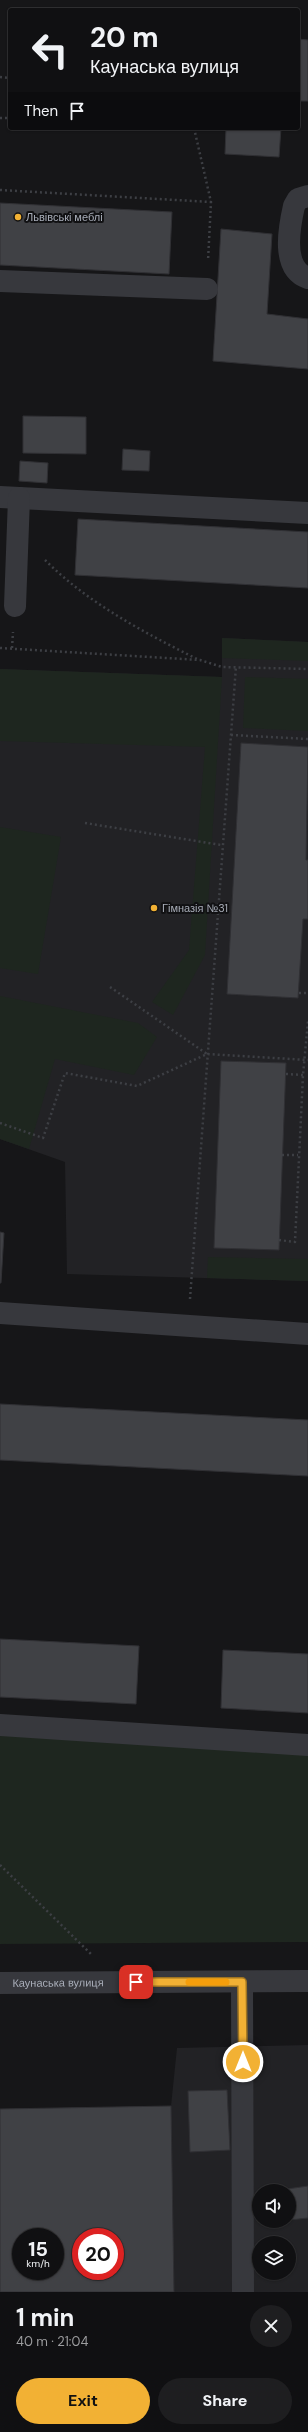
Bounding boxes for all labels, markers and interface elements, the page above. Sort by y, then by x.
text: 20 m [90,19,159,56]
icon: left [24,24,76,76]
text: Каунаська вулиця [90,55,239,79]
icon: arrive [66,100,88,122]
text: Then [24,101,58,121]
place label: Львівські меблі [26,210,103,224]
marker: Львівські меблі [13,212,23,222]
place label: Гімназія №31 [162,901,228,915]
marker: Гімназія №31 [149,903,159,913]
pin [119,1965,153,1999]
icon: arrive [125,1971,147,1993]
street label: Каунаська вулиця [12,1975,104,1990]
position arrow [222,2041,264,2083]
map controls [252,2184,296,2280]
button: sound [252,2184,296,2228]
speed limit sign: 20 [72,2228,124,2280]
text: 15 [28,2236,48,2262]
button: layers [252,2236,296,2280]
text: km/h [26,2257,50,2270]
text: 1 min [16,2302,74,2333]
button: close [250,2305,292,2347]
text: 40 m · 21:04 [16,2333,88,2350]
button: Exit [16,2378,150,2424]
button: Share [158,2378,292,2424]

